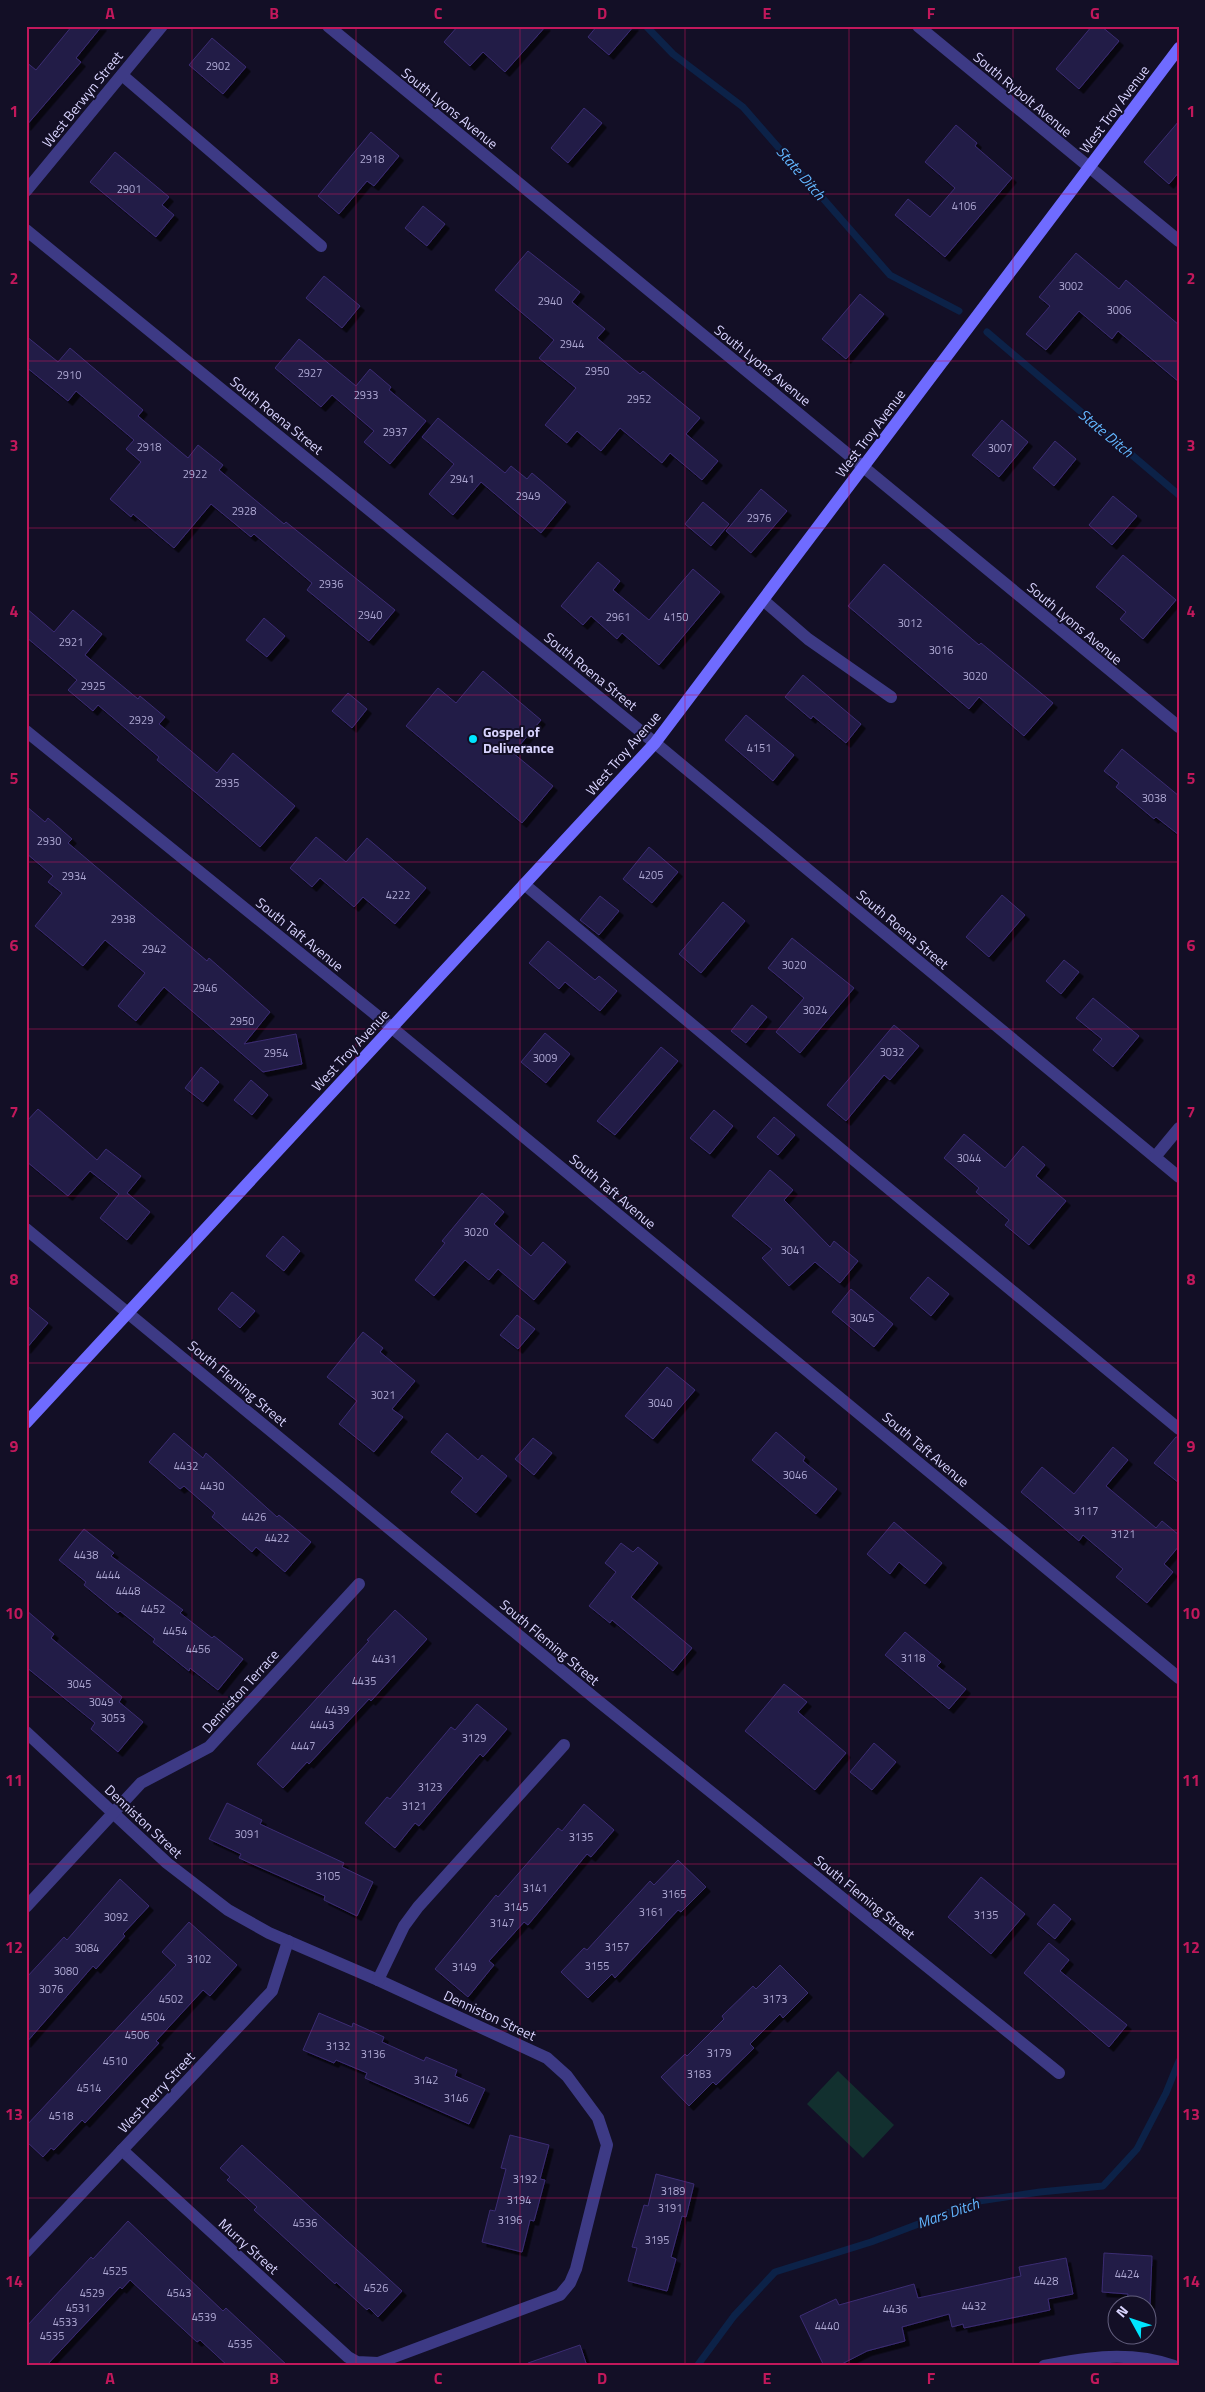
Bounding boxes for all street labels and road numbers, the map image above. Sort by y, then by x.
street label: West Berwyn Street [37,46,127,152]
street label: South Rybolt Avenue [969,46,1077,142]
street label: West Troy Avenue [1074,61,1154,157]
street label: South Lyons Avenue [397,62,503,154]
street label: South Lyons Avenue [710,319,816,411]
street label: South Roena Street [226,371,328,459]
street label: West Troy Avenue [830,385,910,481]
street label: South Lyons Avenue [1023,577,1127,669]
street label: South Roena Street [540,627,642,715]
street label: West Troy Avenue [580,706,666,800]
street label: South Roena Street [852,884,954,974]
street label: South Taft Avenue [252,892,348,976]
street label: West Troy Avenue [306,1004,394,1096]
street label: South Taft Avenue [565,1148,661,1234]
street label: South Fleming Street [184,1335,292,1431]
street label: South Taft Avenue [878,1406,974,1492]
street label: South Fleming Street [496,1594,604,1690]
street label: Denniston Terrace [197,1644,283,1738]
street label: Denniston Street [100,1779,188,1863]
street label: South Fleming Street [810,1850,920,1944]
street label: Denniston Street [440,1984,540,2046]
street label: West Perry Street [113,2047,199,2137]
street label: Murry Street [214,2213,284,2279]

